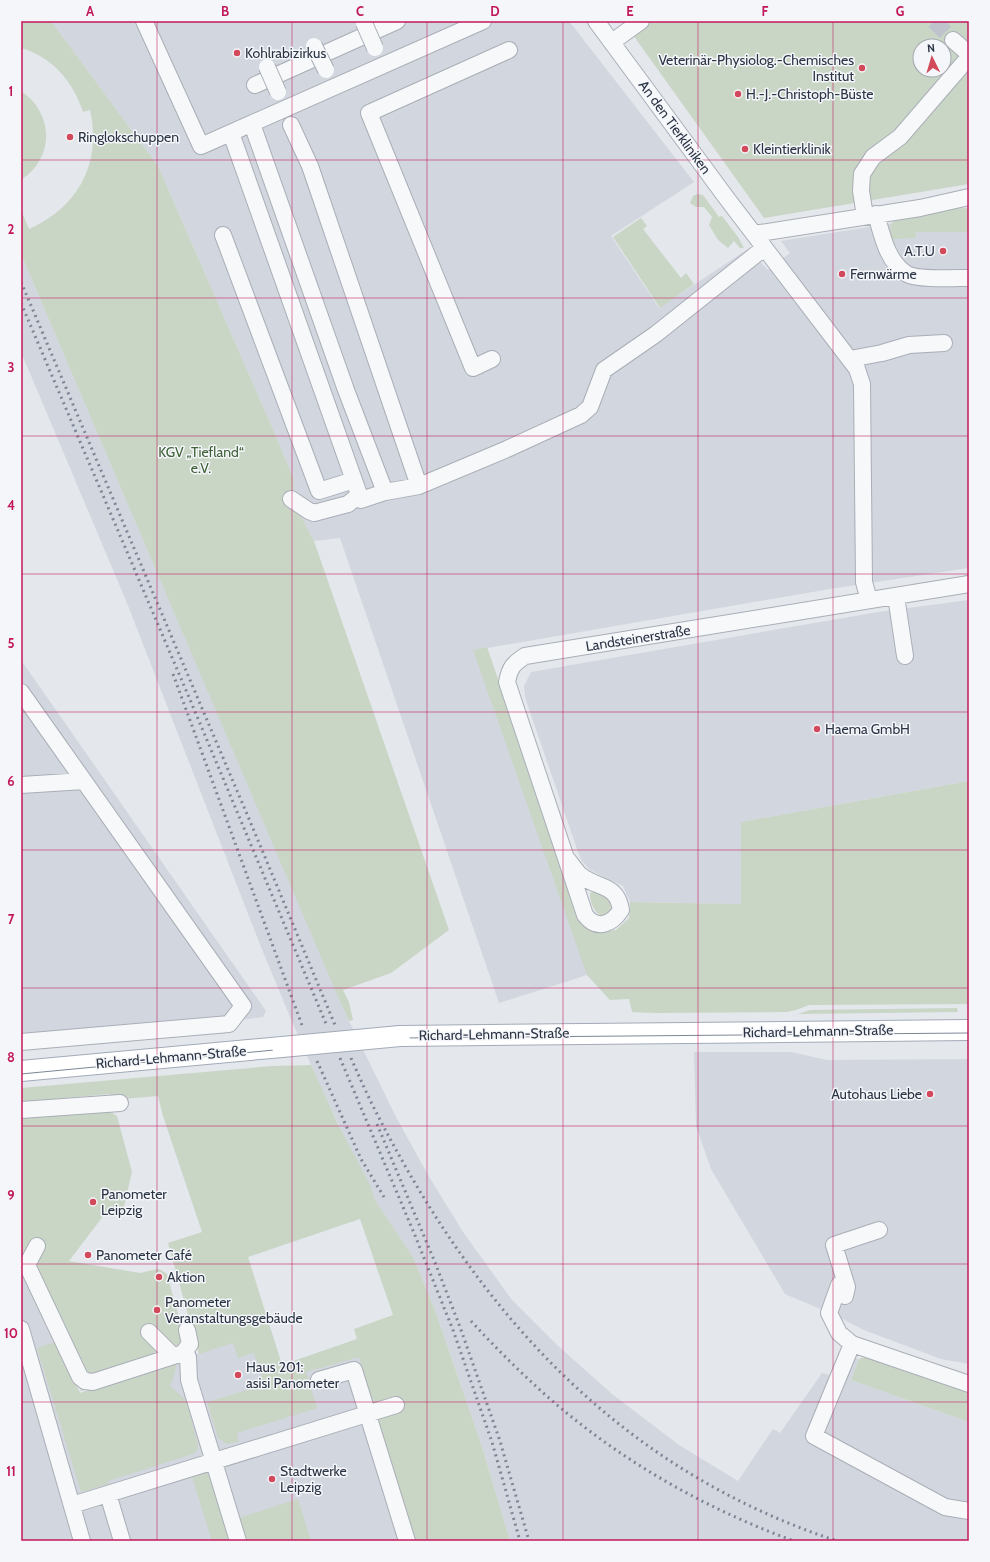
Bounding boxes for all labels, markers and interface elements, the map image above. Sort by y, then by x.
text: A [86,3,95,19]
text: B [221,3,229,19]
text: C [356,3,364,19]
text: D [490,3,500,19]
text: E [626,3,634,19]
text: F [762,3,769,19]
text: G [896,3,905,19]
north arrow [912,38,952,78]
text: N [927,41,936,55]
place label: Kohlrabizirkus [245,44,326,62]
marker: Kohlrabizirkus [232,48,242,58]
place label: Veterinär-Physiolog.-Chemisches Institut [658,51,854,85]
marker: Veterinär-Physiolog.-Chemisches Institut [857,63,867,73]
street label: An den Tierkliniken [635,77,715,178]
text: 1 [9,83,13,99]
place label: H.-J.-Christoph-Büste [746,85,873,103]
marker: H.-J.-Christoph-Büste [733,89,743,99]
place label: Ringlokschuppen [78,128,179,146]
marker: Ringlokschuppen [65,132,75,142]
place label: Kleintierklinik [753,140,832,158]
marker: Kleintierklinik [740,144,750,154]
text: 2 [8,221,15,237]
place label: A.T.U [904,242,935,260]
marker: A.T.U [938,246,948,256]
place label: Fernwärme [850,265,917,283]
marker: Fernwärme [837,269,847,279]
text: 3 [7,359,15,375]
park label: KGV „Tiefland“ e.V. [158,443,244,477]
text: 4 [7,497,15,513]
street label: Landsteinerstraße [584,621,692,655]
text: 5 [8,635,15,651]
place label: Haema GmbH [825,720,910,738]
marker: Haema GmbH [812,724,822,734]
text: 6 [7,773,15,789]
text: 7 [8,911,15,927]
street label: Richard-Lehmann-Straße [742,1021,894,1041]
street label: Richard-Lehmann-Straße [418,1024,570,1044]
street label: Richard-Lehmann-Straße [95,1041,247,1073]
text: 8 [7,1049,15,1065]
place label: Autohaus Liebe [831,1085,922,1103]
marker: Autohaus Liebe [925,1089,935,1099]
place label: Panometer Leipzig [101,1185,167,1219]
text: 9 [7,1187,15,1203]
marker: Panometer Leipzig [88,1197,98,1207]
place label: Panometer Café [96,1246,192,1264]
marker: Panometer Café [83,1250,93,1260]
place label: Aktion [167,1268,205,1286]
marker: Aktion [154,1272,164,1282]
place label: Panometer Veranstaltungsgebäude [165,1293,303,1327]
marker: Panometer Veranstaltungsgebäude [152,1305,162,1315]
text: 10 [4,1325,18,1341]
place label: Haus 201: asisi Panometer [246,1358,340,1392]
marker: Haus 201: asisi Panometer [233,1370,243,1380]
place label: Stadtwerke Leipzig [280,1462,347,1496]
text: 11 [6,1463,16,1479]
marker: Stadtwerke Leipzig [267,1474,277,1484]

